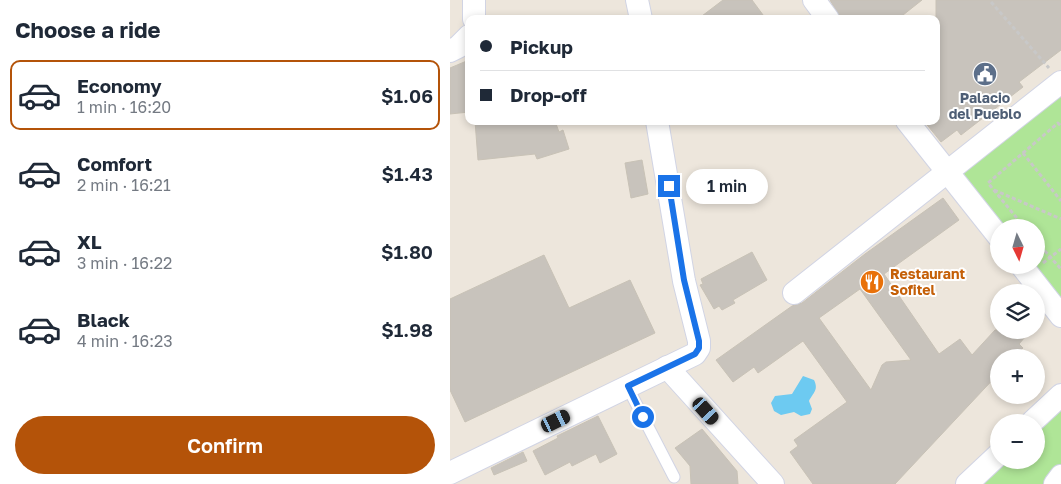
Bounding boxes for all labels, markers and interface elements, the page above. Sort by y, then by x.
text: Choose a ride [15,16,161,43]
text: Pickup [510,35,573,58]
public building icon: Palacio del Pueblo [972,61,998,87]
icon: car [17,73,62,118]
text: Economy [77,74,162,97]
text: Drop-off [510,83,587,106]
text: $1.06 [381,84,433,107]
place label: Palacio del Pueblo [949,89,1021,122]
text: 1 min · 16:20 [77,97,171,117]
icon: car [17,151,62,196]
text: Comfort [77,152,152,175]
text: $1.43 [382,162,433,185]
callout: 1 min [686,168,769,204]
text: 2 min · 16:21 [77,175,171,195]
route end [658,175,680,197]
text: 1 min [707,176,747,196]
north arrow [990,219,1045,274]
map controls [990,219,1045,469]
icon: car [17,229,62,274]
text: XL [77,230,102,253]
text: $1.80 [381,240,433,263]
text: 3 min · 16:22 [77,253,172,273]
place label: Restaurant Sofitel [890,265,965,298]
restaurant icon: Restaurant Sofitel [859,269,885,295]
button: layers [990,284,1045,339]
icon: car [17,307,62,352]
text: Black [77,308,130,331]
text: $1.98 [381,318,433,341]
text: 4 min · 16:23 [77,331,173,351]
button: + [990,349,1045,404]
car [690,395,721,427]
route start [632,406,654,428]
car [539,408,572,434]
button: − [990,414,1045,469]
button: Confirm [15,416,435,474]

